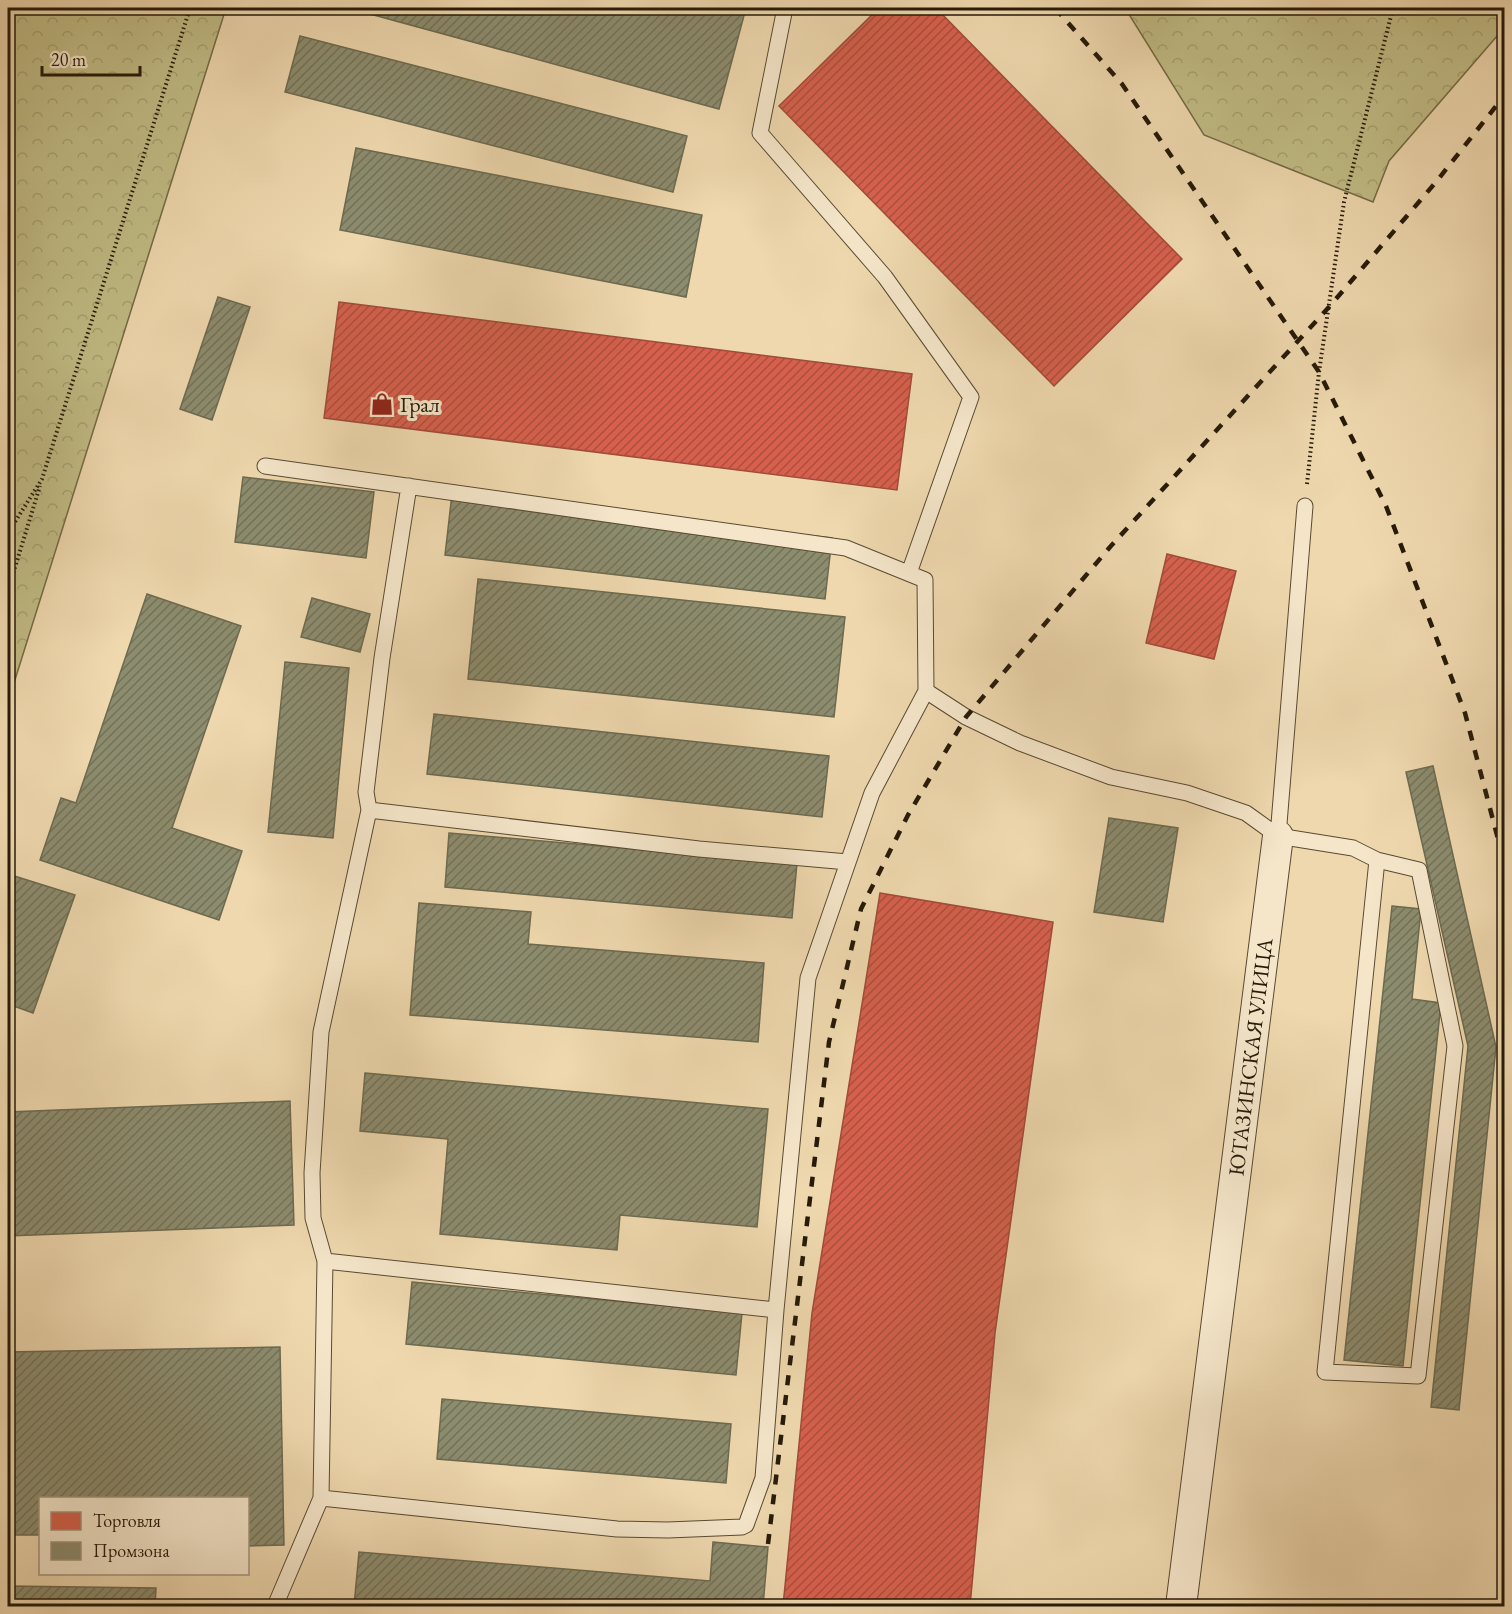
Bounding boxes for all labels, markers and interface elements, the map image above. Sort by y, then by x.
scale bar [42,39,140,77]
text: 20 m [51,48,86,71]
place label: Грал [400,390,440,419]
shop icon: Грал [369,391,395,417]
street label: ЮТАЗИНСКАЯ УЛИЦА [1222,936,1280,1178]
legend [39,1497,249,1575]
text: Торговля [93,1509,161,1532]
text: Промзона [93,1539,170,1562]

